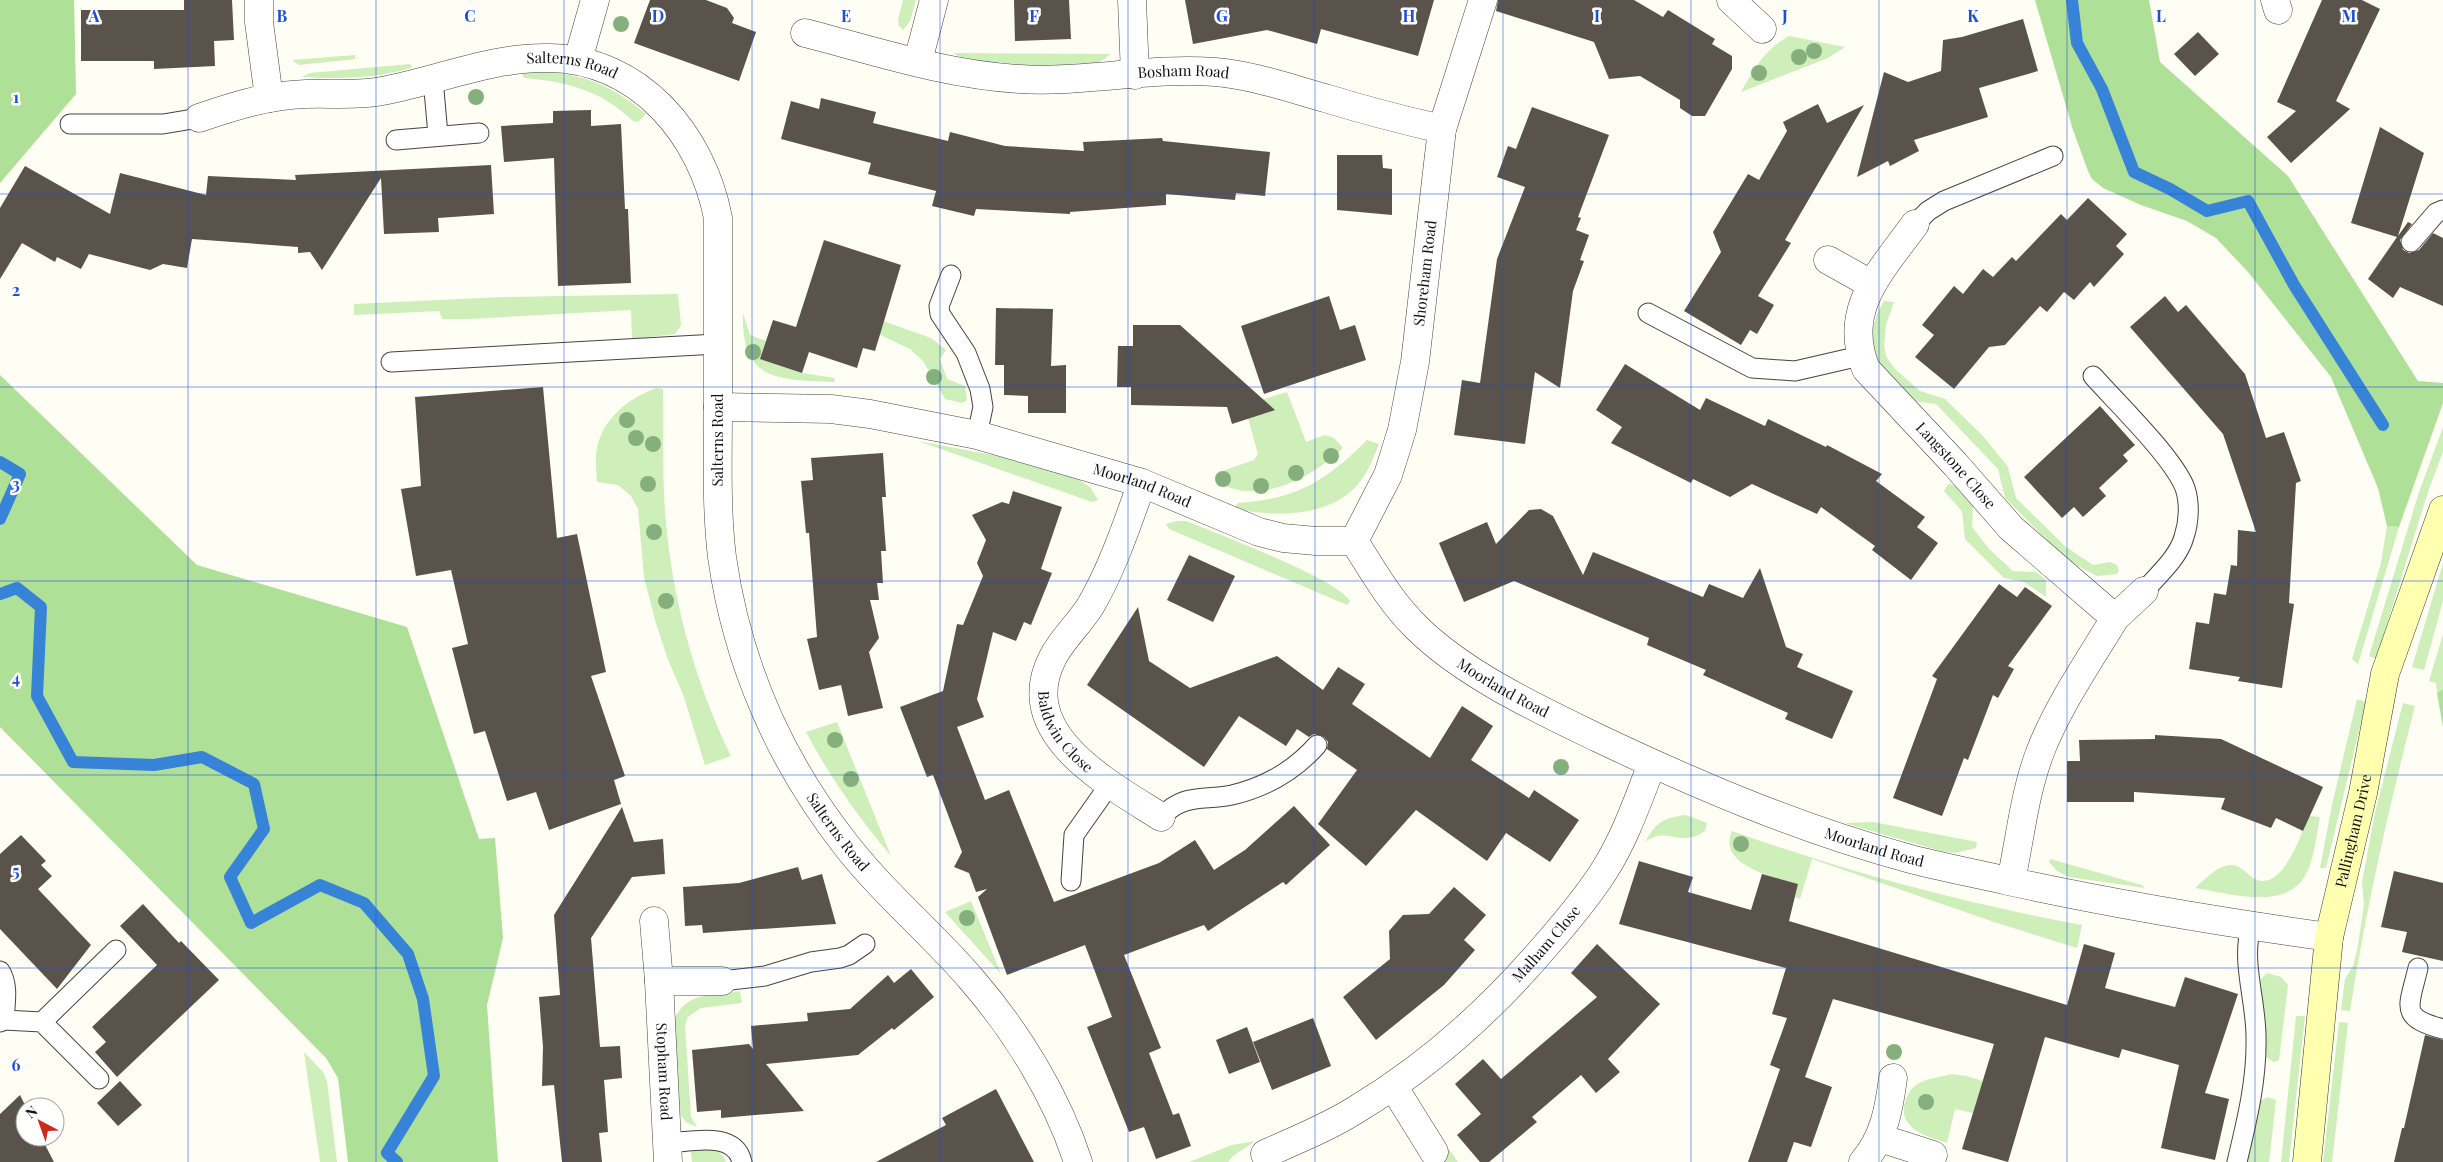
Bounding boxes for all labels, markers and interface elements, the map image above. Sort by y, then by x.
text: A [88,5,100,26]
text: B [277,5,288,26]
text: C [464,5,476,26]
text: D [652,5,664,26]
text: E [841,5,851,26]
text: F [1029,5,1039,26]
text: G [1216,5,1228,26]
text: H [1403,5,1416,26]
text: I [1594,5,1600,26]
text: J [1781,5,1788,26]
text: K [1967,5,1979,26]
text: L [2156,5,2166,26]
text: M [2342,5,2357,26]
street label: Salterns Road [526,47,622,83]
street label: Bosham Road [1137,60,1231,83]
text: 1 [13,86,19,107]
street label: Shoreham Road [1408,219,1440,327]
text: 2 [12,279,20,300]
street label: Salterns Road [707,393,727,486]
street label: Langstone Close [1912,417,2001,513]
street label: Moorland Road [1091,458,1195,512]
text: 3 [12,473,20,494]
street label: Moorland Road [1454,653,1553,722]
text: 4 [12,667,20,688]
street label: Baldwin Close [1034,690,1098,777]
street label: Pallingham Drive [2330,772,2375,890]
street label: Salterns Road [803,789,874,875]
street label: Moorland Road [1822,822,1927,871]
text: 5 [12,860,20,881]
street label: Malham Close [1507,901,1585,986]
street label: Stopham Road [652,1022,677,1121]
text: 6 [12,1054,21,1075]
north arrow [15,1097,65,1147]
text: N [21,1101,41,1122]

